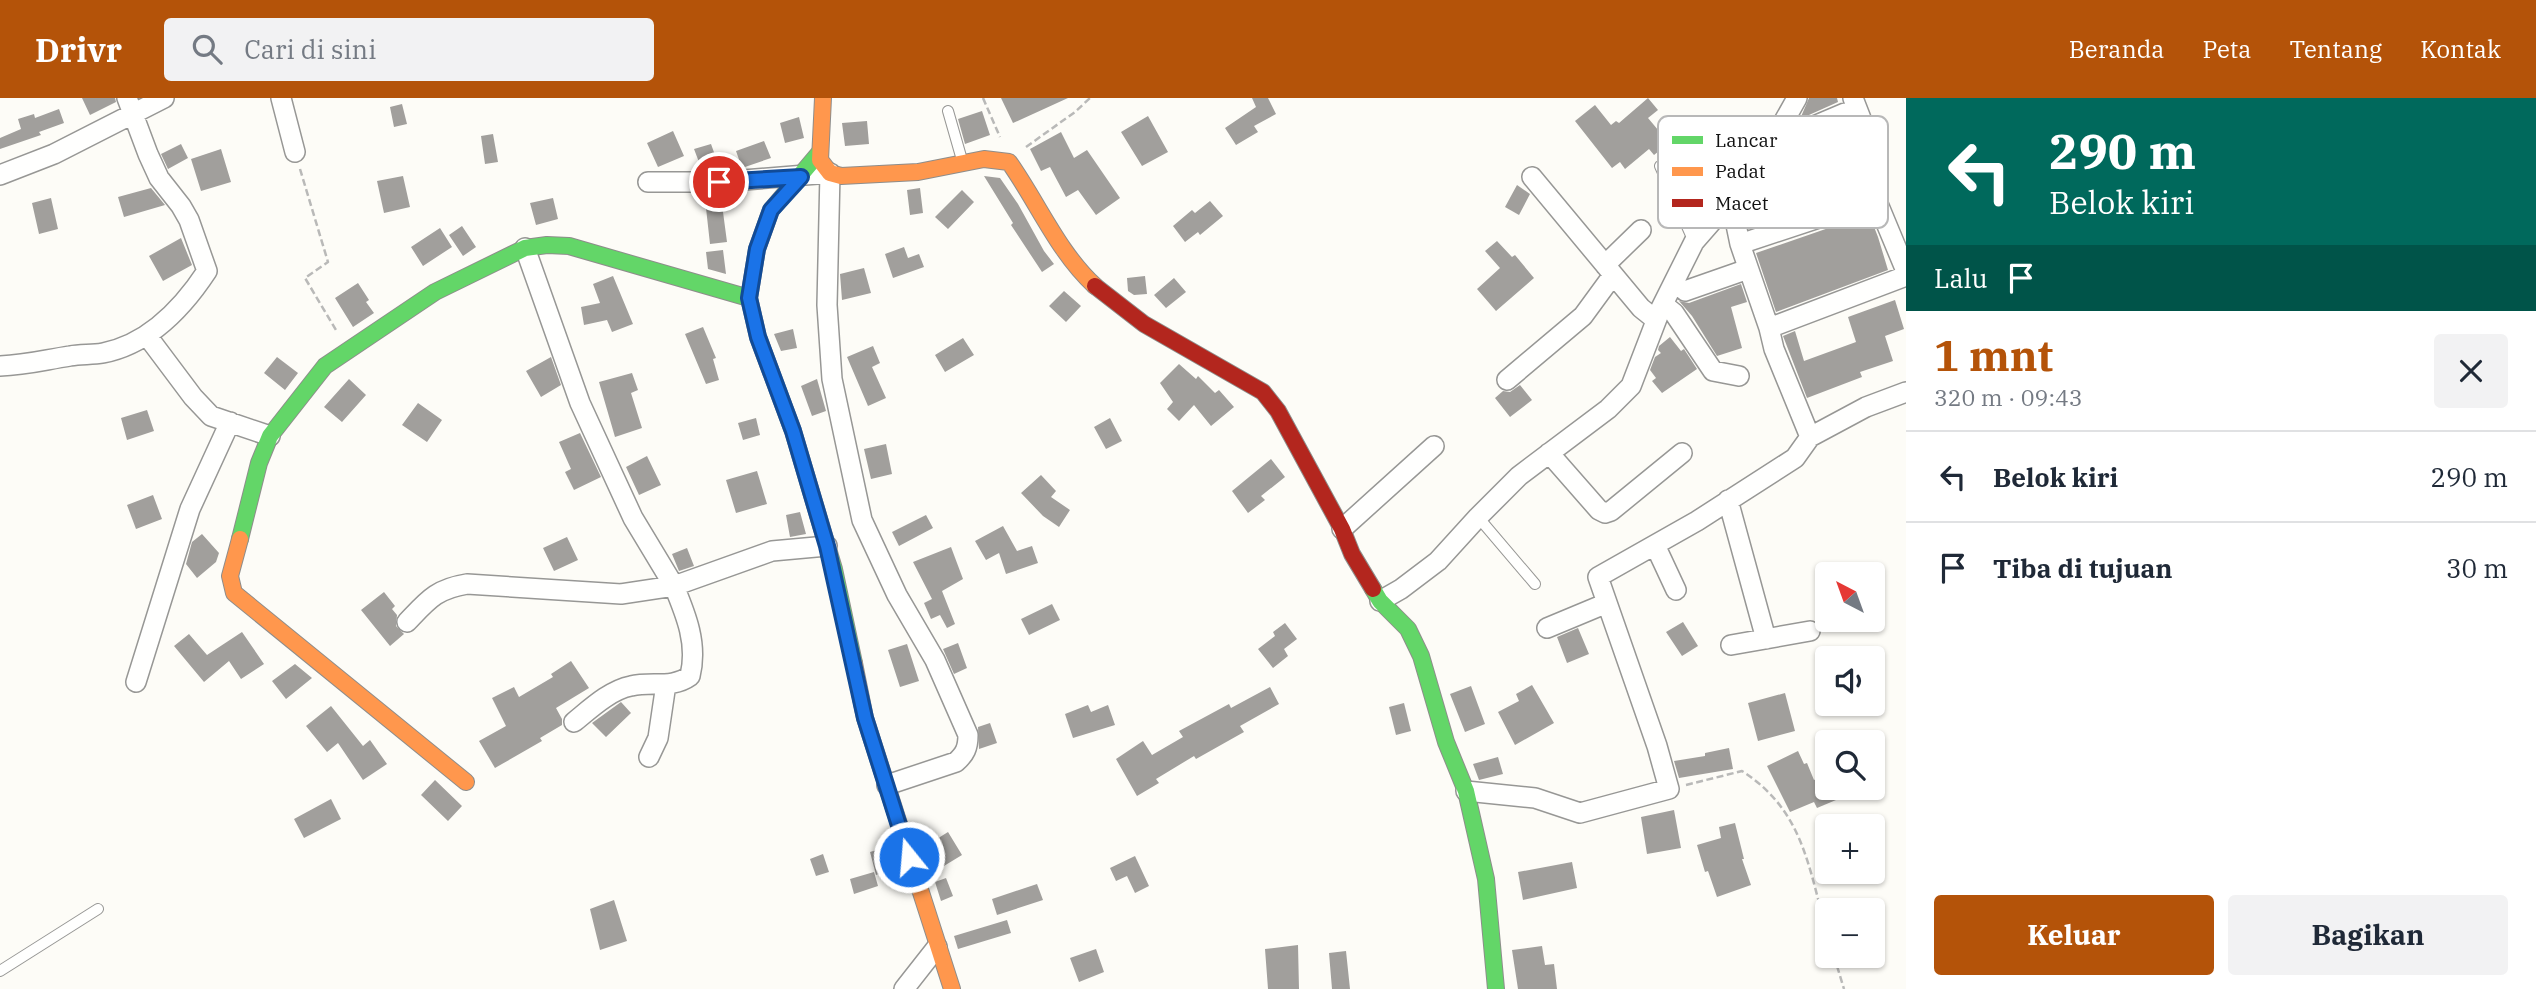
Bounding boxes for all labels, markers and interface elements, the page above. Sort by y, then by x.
search box [164,18,654,81]
text: Drivr [35,28,122,71]
icon: search [188,30,226,68]
text: Cari di sini [244,32,376,66]
text: Beranda [2069,33,2164,65]
text: Peta [2202,33,2251,65]
text: Tentang [2289,33,2382,65]
text: Kontak [2420,33,2501,65]
legend [1658,116,1888,228]
text: 290 m [2049,119,2196,182]
icon: left [1934,126,2025,217]
text: Lancar [1715,128,1778,152]
pin [689,152,749,212]
text: Padat [1715,159,1766,183]
icon: arrive [700,163,738,201]
text: Belok kiri [2049,181,2194,223]
text: Macet [1715,191,1769,215]
icon: arrive [2002,259,2040,297]
text: Lalu [1934,261,1988,295]
text: 1 mnt [1934,328,2053,383]
button: close [2434,334,2508,408]
text: 320 m · 09:43 [1934,382,2083,412]
icon: left [1934,458,1972,496]
text: Belok kiri [1993,460,2118,494]
text: 290 m [2430,460,2508,494]
icon: arrive [1934,549,1972,587]
text: Tiba di tujuan [1993,551,2173,585]
text: 30 m [2446,551,2508,585]
north arrow [1815,562,1885,632]
map controls [1815,562,1885,968]
button: sound [1815,646,1885,716]
button: search [1815,730,1885,800]
button: + [1815,814,1885,884]
position arrow [872,820,946,894]
button: Keluar [1934,895,2214,975]
button: Bagikan [2228,895,2508,975]
button: − [1815,898,1885,968]

